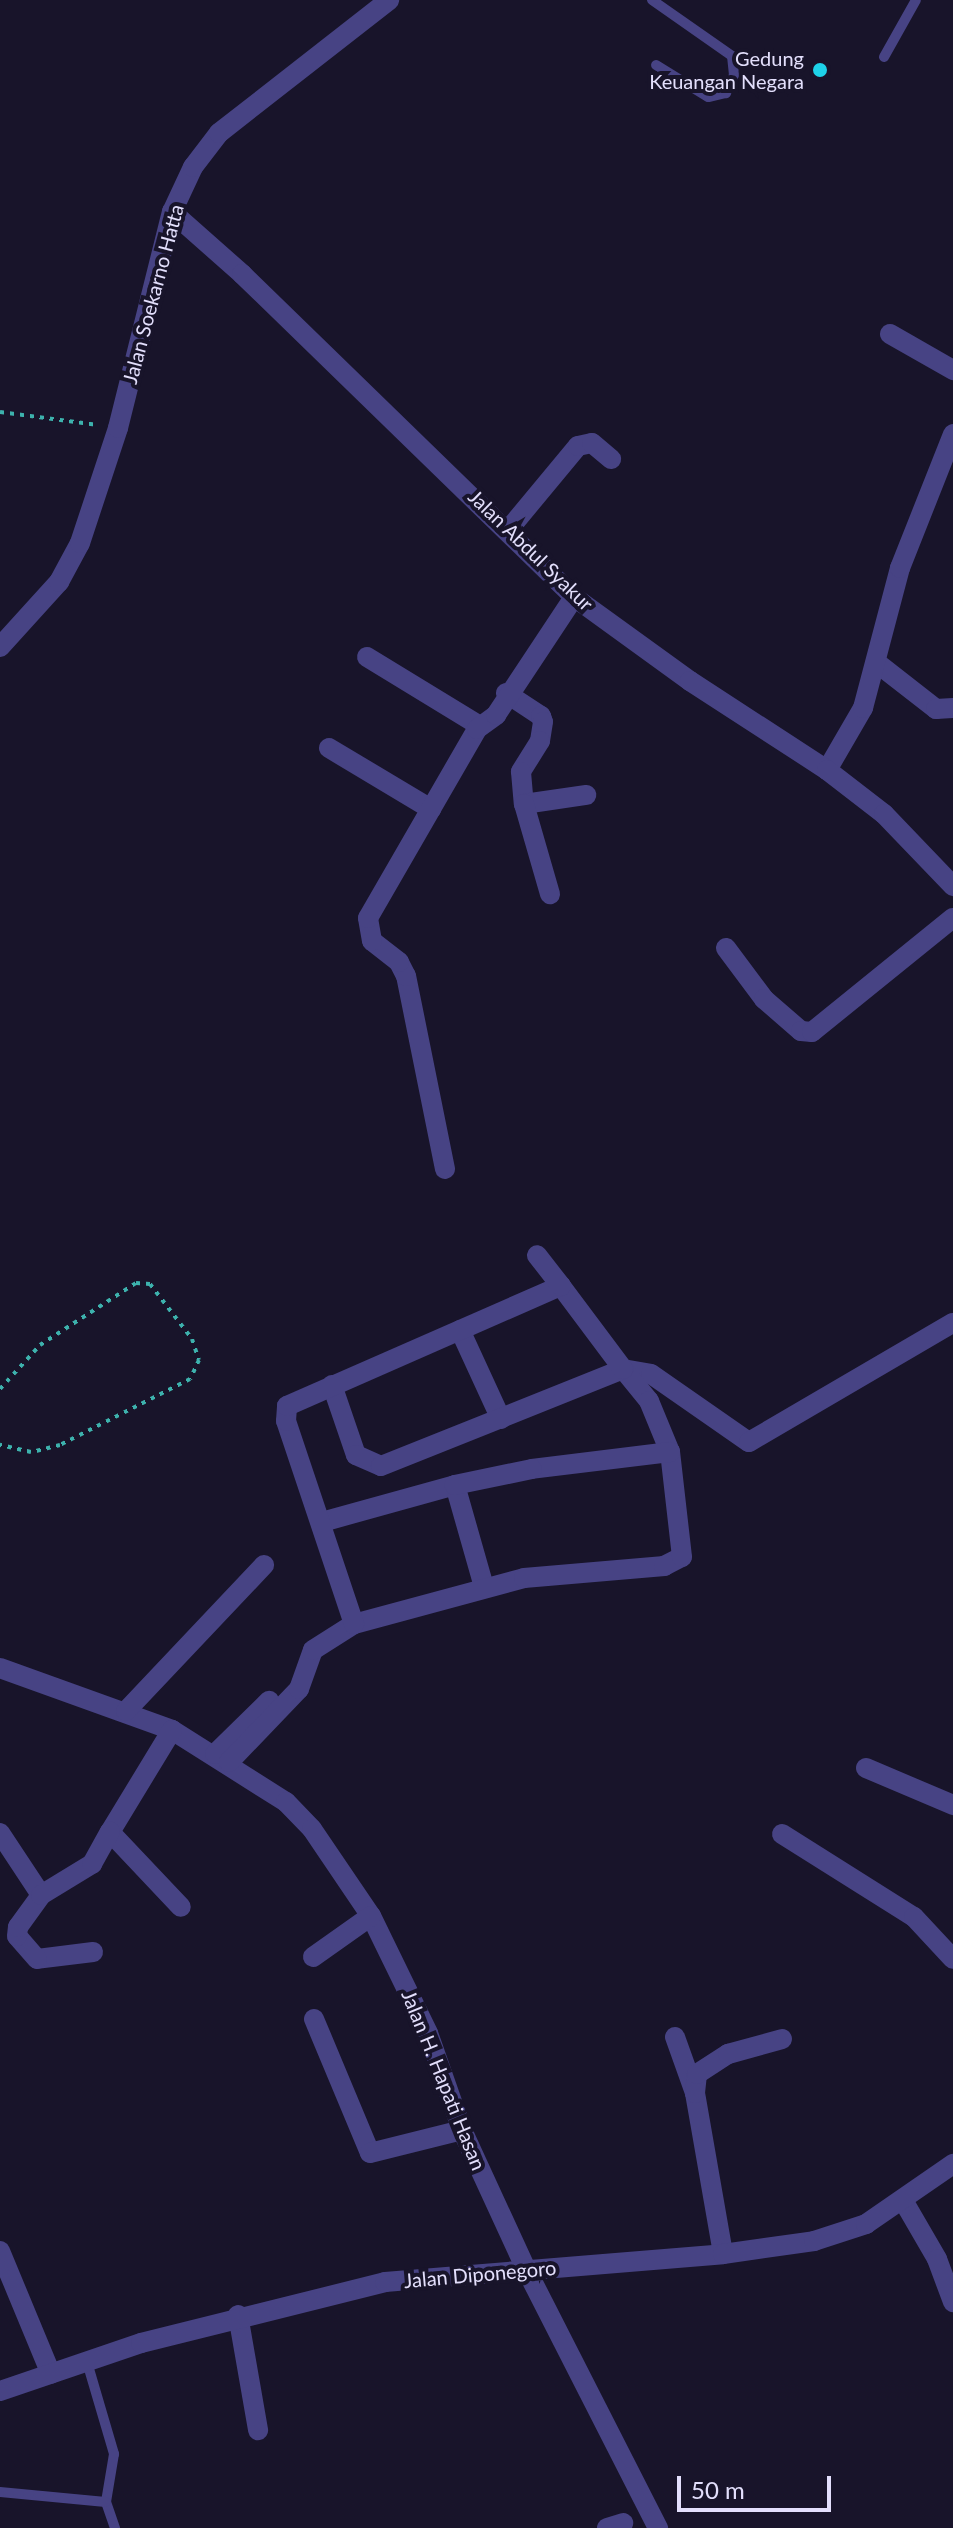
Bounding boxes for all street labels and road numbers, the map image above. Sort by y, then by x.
street label: Jalan Soekarno Hatta [117,202,189,386]
street label: Jalan Abdul Syakur [463,484,599,616]
street label: Jalan H. Hapati Hasan [397,1986,491,2174]
street label: Jalan Diponegoro [403,2255,557,2293]

